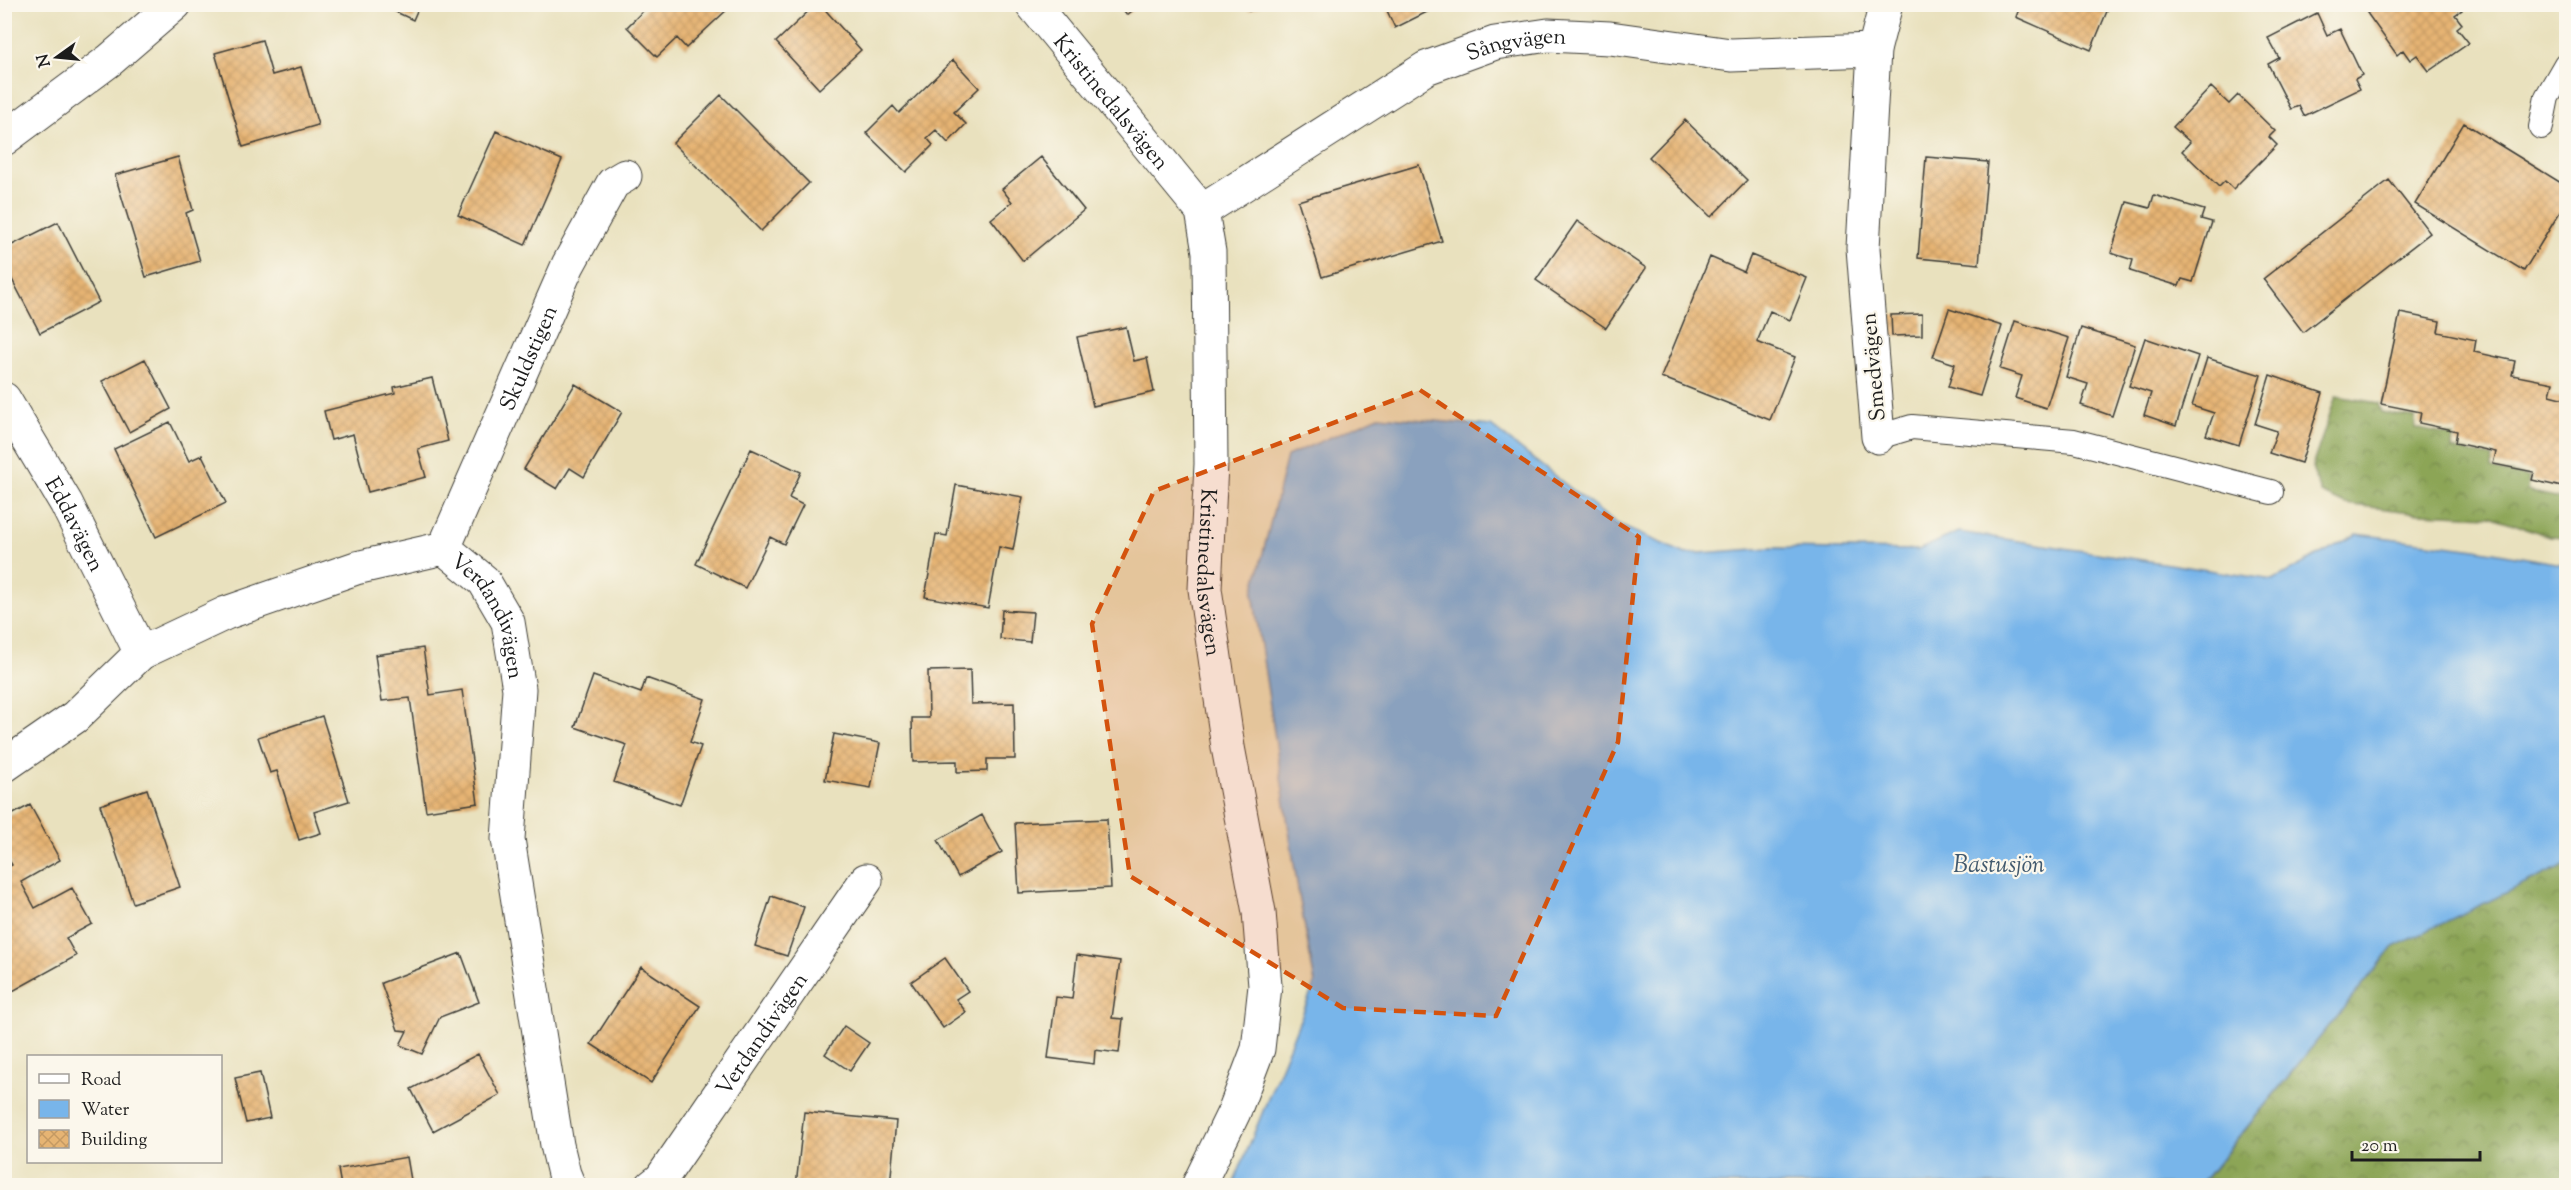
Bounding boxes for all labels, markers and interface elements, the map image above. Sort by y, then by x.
street label: Sångvägen [1462,22,1567,71]
north arrow [27,27,87,87]
street label: Kristinedalsvägen [1044,28,1175,178]
text: N [32,51,58,69]
street label: Skuldstigen [493,301,567,416]
street label: Smedvägen [1854,311,1896,422]
street label: Eddavägen [35,472,111,578]
street label: Kristinedalsvägen [1186,488,1228,659]
street label: Verdandivägen [442,546,530,682]
water label: Bastusjön [1953,849,2045,883]
street label: Verdandivägen [710,967,817,1103]
legend [27,1055,222,1163]
text: Road [81,1068,121,1094]
text: Water [81,1098,130,1124]
scale bar [2352,1124,2480,1162]
text: Building [81,1128,147,1154]
text: 20 m [2361,1134,2398,1160]

